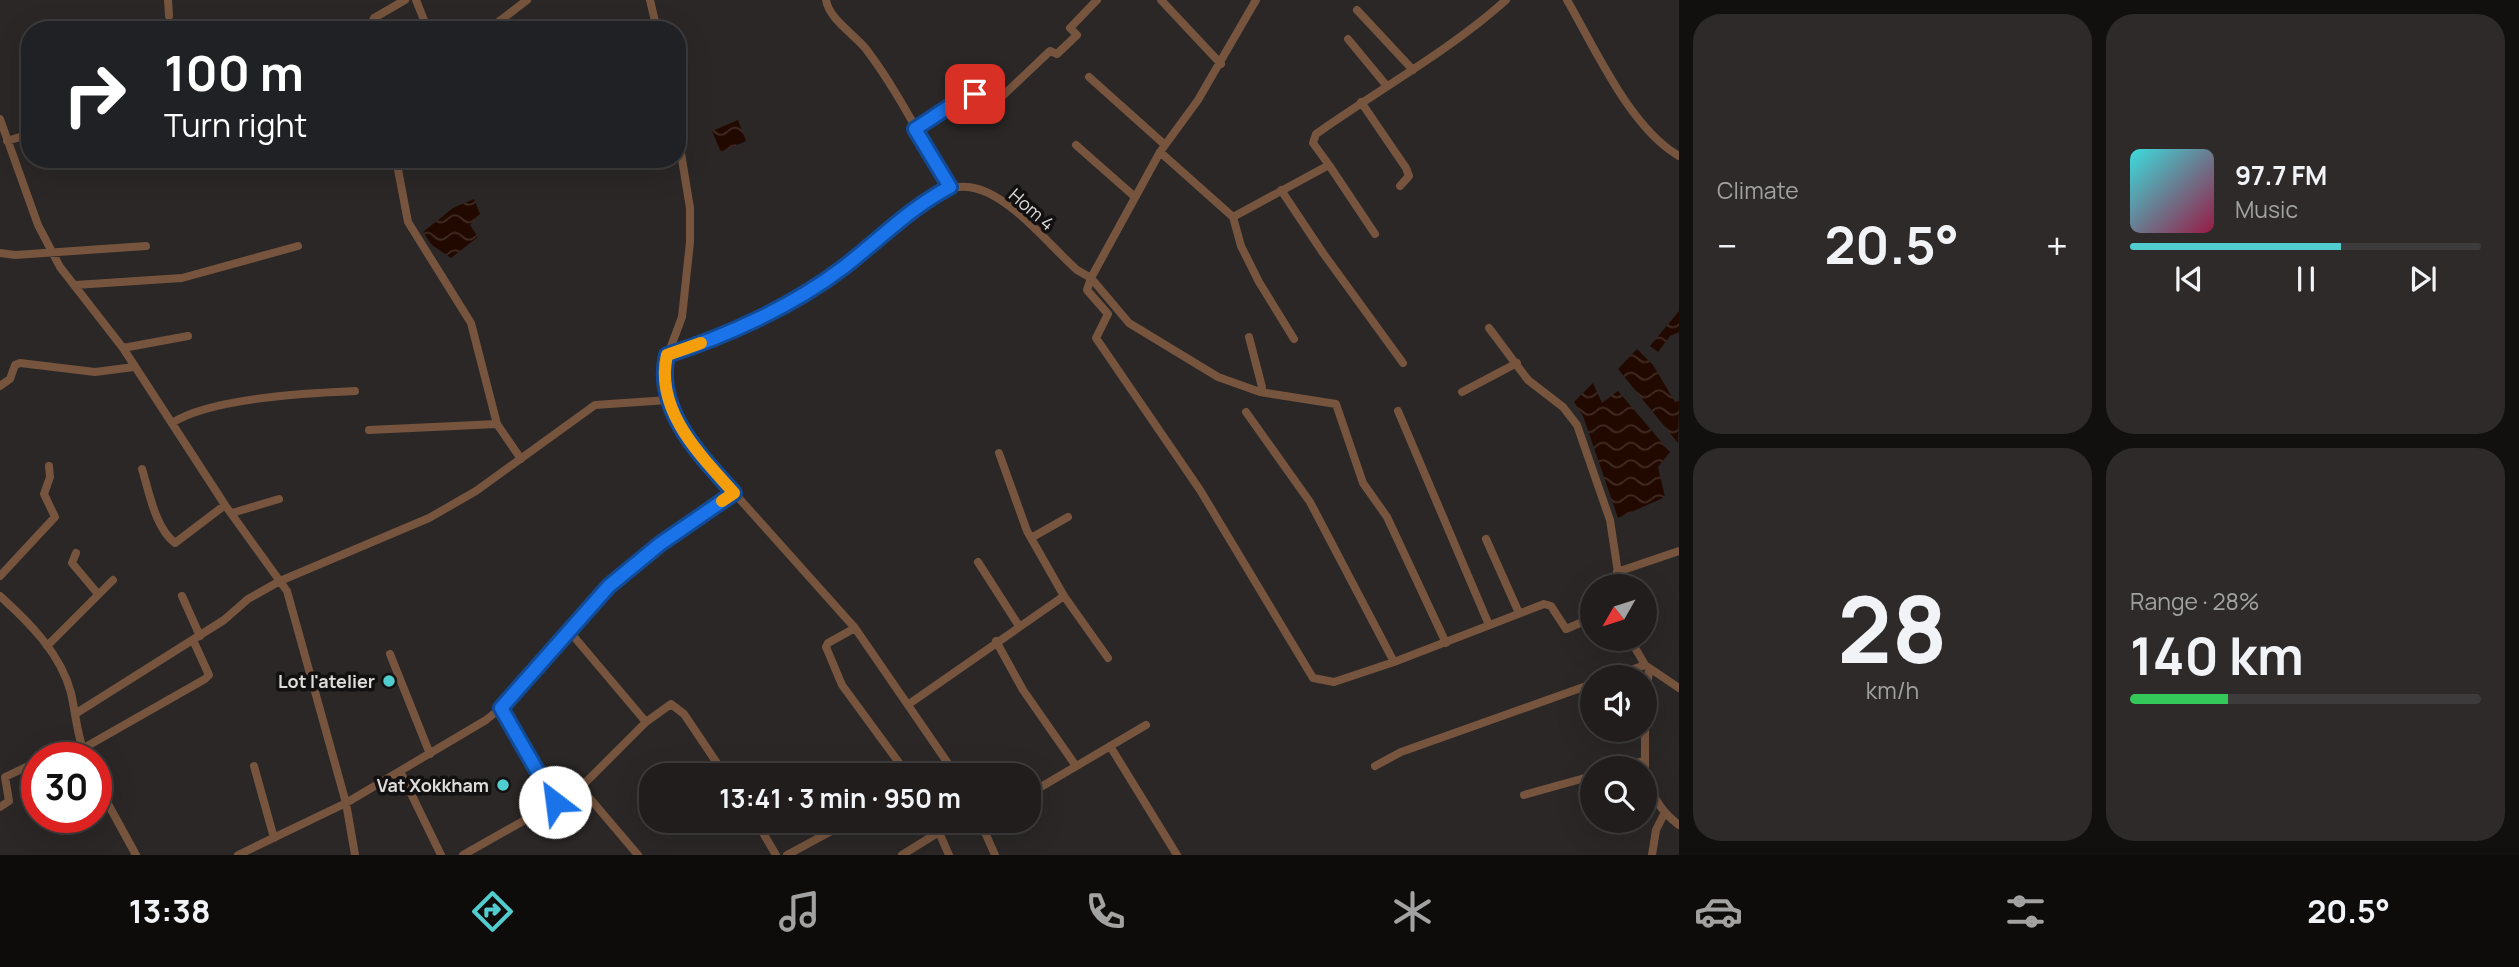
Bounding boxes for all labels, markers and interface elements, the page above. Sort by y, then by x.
text: 100 m [164,39,304,106]
icon: right [49,49,140,140]
pin [945,64,1005,124]
icon: arrive [956,75,994,113]
text: Turn right [164,103,307,147]
text: 97.7 FM [2235,157,2327,193]
text: Climate [1717,174,1799,206]
street label: Hom 4 [1004,183,1060,235]
text: Music [2235,193,2298,225]
text: 20.5° [1824,209,1959,280]
text: − [1717,219,1738,271]
text: + [2046,219,2068,271]
icon: previous [2170,260,2208,298]
icon: pause [2287,260,2325,298]
icon: next [2404,260,2442,298]
text: 28 [1838,566,1947,690]
north arrow [1580,574,1657,651]
map controls [1580,574,1657,833]
text: Range · 28% [2130,585,2260,617]
text: 140 km [2130,620,2304,691]
button: sound [1580,665,1657,742]
place label: Lot l'atelier [278,669,375,693]
marker: Lot l'atelier [381,673,397,689]
text: km/h [1866,674,1919,706]
speed limit sign: 30 [21,742,112,833]
button: search [1580,756,1657,833]
position arrow [518,765,592,839]
place label: Vat Xokkham [377,773,489,797]
marker: Vat Xokkham [495,777,511,793]
text: 13:41 · 3 min · 950 m [719,780,961,816]
icon: directions [468,887,517,936]
icon: music [775,887,824,936]
icon: phone [1081,887,1130,936]
icon: climate [1388,887,1437,936]
icon: car [1694,887,1743,936]
icon: filters [2001,887,2050,936]
text: 13:38 [129,889,211,933]
text: 20.5° [2307,889,2390,933]

